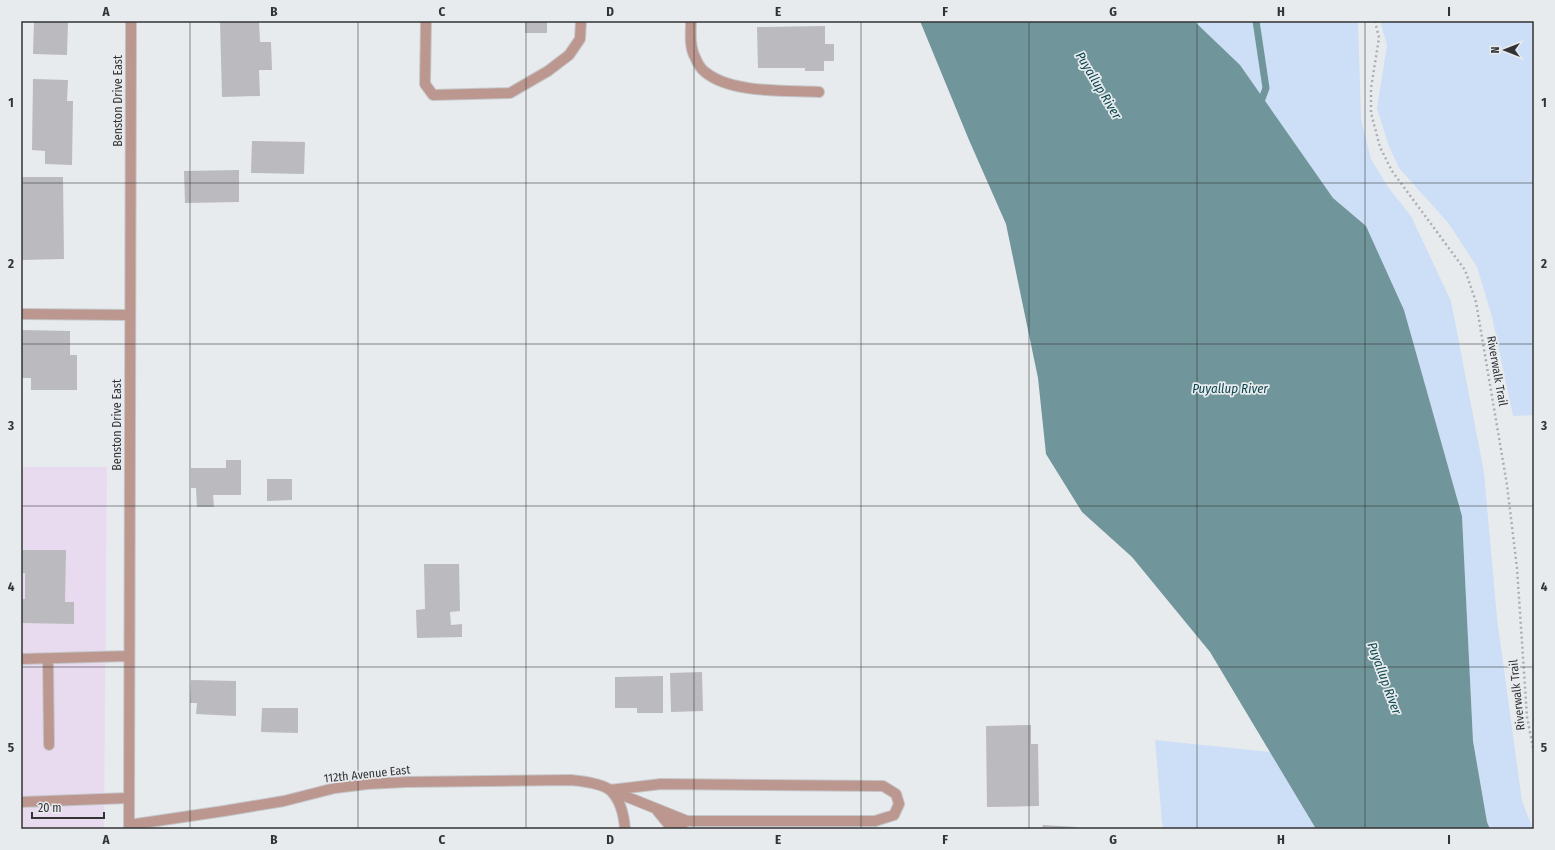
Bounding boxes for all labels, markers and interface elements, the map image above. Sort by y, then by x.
text: A [101,4,110,19]
text: B [270,4,278,19]
text: C [439,4,446,19]
text: D [606,4,614,19]
text: E [775,4,781,19]
text: F [942,4,948,19]
text: G [1109,4,1117,19]
text: H [1277,4,1285,19]
text: I [1447,4,1451,19]
north arrow [1485,30,1525,70]
text: N [1489,47,1502,53]
water label: Puyallup River [1073,49,1125,122]
street label: Benston Drive East [111,55,125,147]
text: 1 [8,95,14,110]
text: 1 [1541,95,1547,110]
text: 2 [7,256,14,271]
text: 2 [1540,256,1547,271]
street label: Riverwalk Trail [1484,335,1510,407]
street label: Benston Drive East [110,379,124,471]
water label: Puyallup River [1192,381,1268,396]
text: 3 [7,418,14,433]
text: 3 [1540,418,1547,433]
text: 4 [8,579,15,594]
text: 4 [1541,579,1548,594]
water label: Puyallup River [1365,640,1405,717]
street label: Riverwalk Trail [1506,659,1528,731]
text: 5 [8,740,14,755]
text: 5 [1541,740,1547,755]
street label: 112th Avenue East [323,762,411,785]
scale bar [32,794,104,820]
text: 20 m [38,801,62,815]
text: A [101,832,110,847]
text: B [270,832,278,847]
text: C [439,832,446,847]
text: D [606,832,614,847]
text: E [775,832,781,847]
text: F [942,832,948,847]
text: G [1109,832,1117,847]
text: H [1277,832,1285,847]
text: I [1447,832,1451,847]

